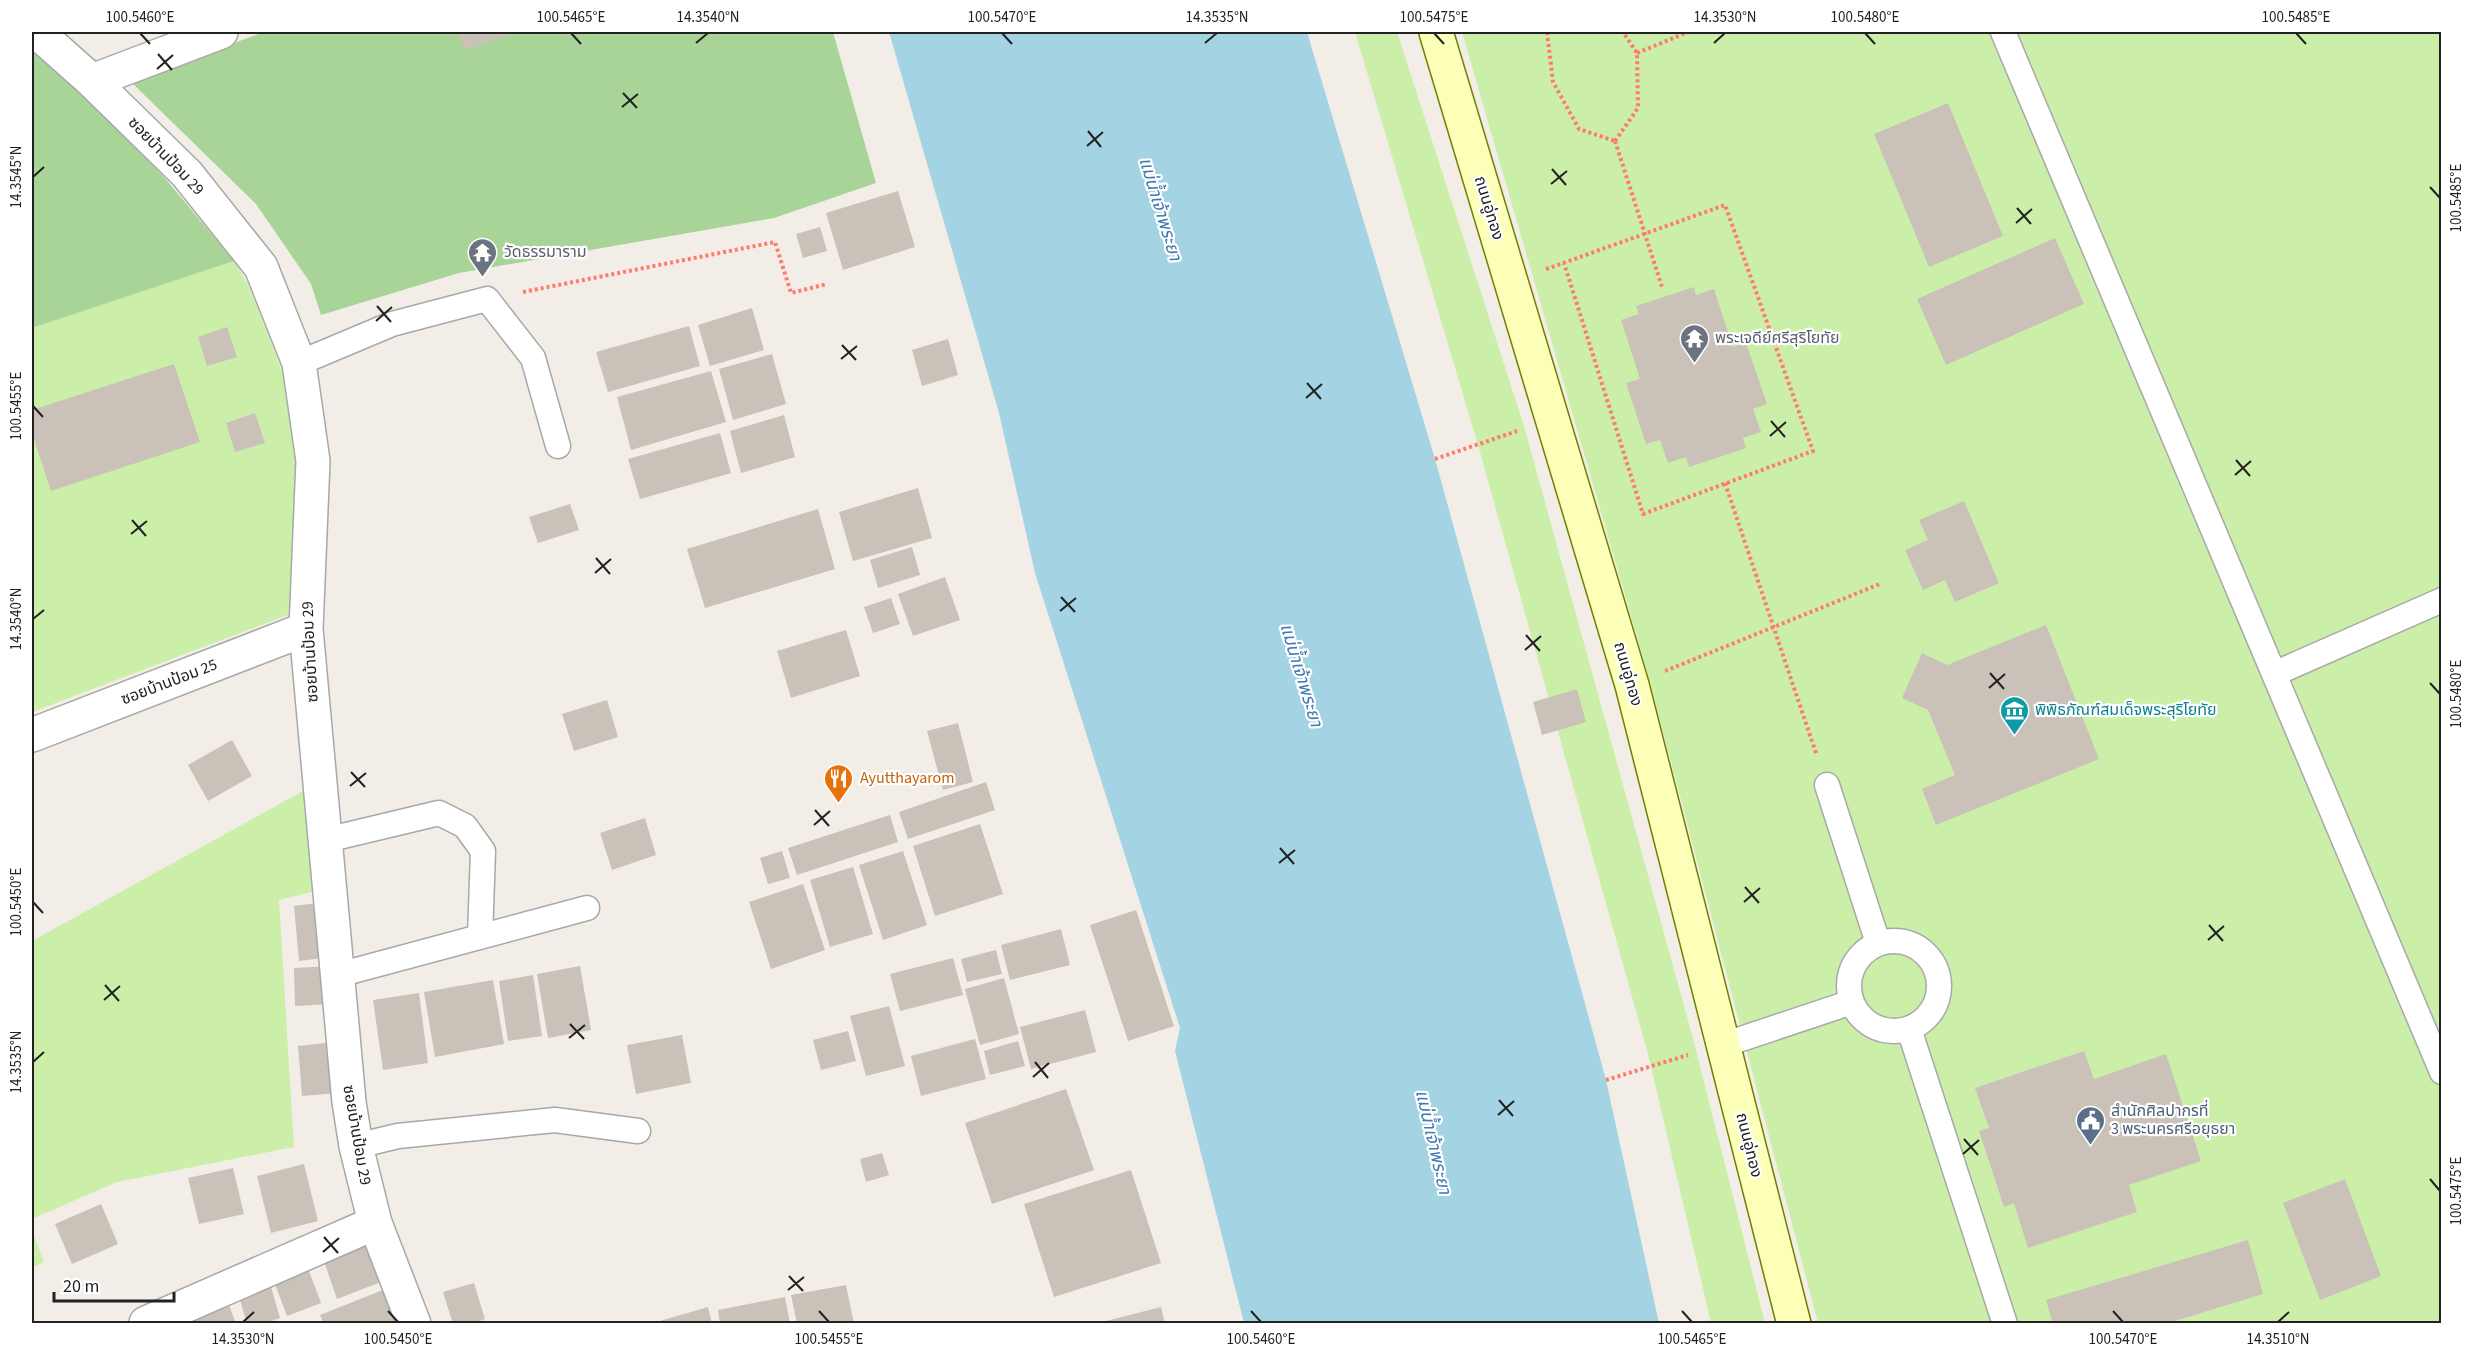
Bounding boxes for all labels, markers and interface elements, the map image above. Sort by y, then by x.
text: 100.5460°E [106,7,174,28]
text: 100.5465°E [537,7,605,28]
text: 14.3540°N [676,7,740,28]
text: 100.5470°E [968,7,1036,28]
text: 14.3535°N [1185,7,1249,28]
text: 100.5475°E [1400,7,1468,28]
text: 14.3530°N [1693,7,1757,28]
text: 100.5480°E [1831,7,1899,28]
text: 100.5485°E [2262,7,2330,28]
street label: ซอยบ้านป้อม 29 [123,112,209,200]
text: 14.3545°N [6,145,27,209]
water label: แม่น้ำเจ้าพระยา [1132,154,1189,264]
text: 100.5485°E [2446,164,2467,232]
street label: ถนนอู่ทอง [1469,173,1509,243]
temple icon: วัดธรรมาราม [467,236,499,278]
place label: วัดธรรมาราม [504,241,587,263]
temple icon: พระเจดีย์ศรีสุริโยทัย [1678,322,1710,364]
place label: พระเจดีย์ศรีสุริโยทัย [1715,327,1839,349]
text: 100.5455°E [6,372,27,440]
text: 14.3540°N [6,587,27,651]
street label: ซอยบ้านป้อม 29 [296,601,324,703]
water label: แม่น้ำเจ้าพระยา [1273,620,1330,730]
street label: ถนนอู่ทอง [1608,639,1648,709]
street label: ซอยบ้านป้อม 25 [118,654,220,710]
text: 100.5480°E [2446,660,2467,728]
museum icon: พิพิธภัณฑ์สมเด็จพระสุริโยทัย [1998,694,2030,736]
place label: พิพิธภัณฑ์สมเด็จพระสุริโยทัย [2035,699,2217,721]
restaurant icon: Ayutthayarom [823,762,855,804]
place label: Ayutthayarom [860,767,955,789]
text: 100.5450°E [6,868,27,936]
text: 14.3535°N [6,1030,27,1094]
street label: ซอยบ้านป้อม 29 [337,1083,377,1187]
water label: แม่น้ำเจ้าพระยา [1409,1087,1458,1197]
place label: สำนักศิลปากรที่ 3 พระนครศรีอยุธยา [2111,1099,2235,1140]
public building icon: สำนักศิลปากรที่ 3 พระนครศรีอยุธยา [2074,1104,2106,1146]
street label: ถนนอู่ทอง [1730,1110,1768,1180]
text: 100.5475°E [2446,1157,2467,1225]
scale bar [54,1265,174,1303]
text: 20 m [63,1274,99,1299]
text: 14.3530°N [211,1329,275,1350]
text: 100.5450°E [364,1329,432,1350]
text: 100.5455°E [795,1329,863,1350]
text: 100.5460°E [1227,1329,1295,1350]
text: 100.5465°E [1658,1329,1726,1350]
text: 100.5470°E [2089,1329,2157,1350]
text: 14.3510°N [2246,1329,2310,1350]

